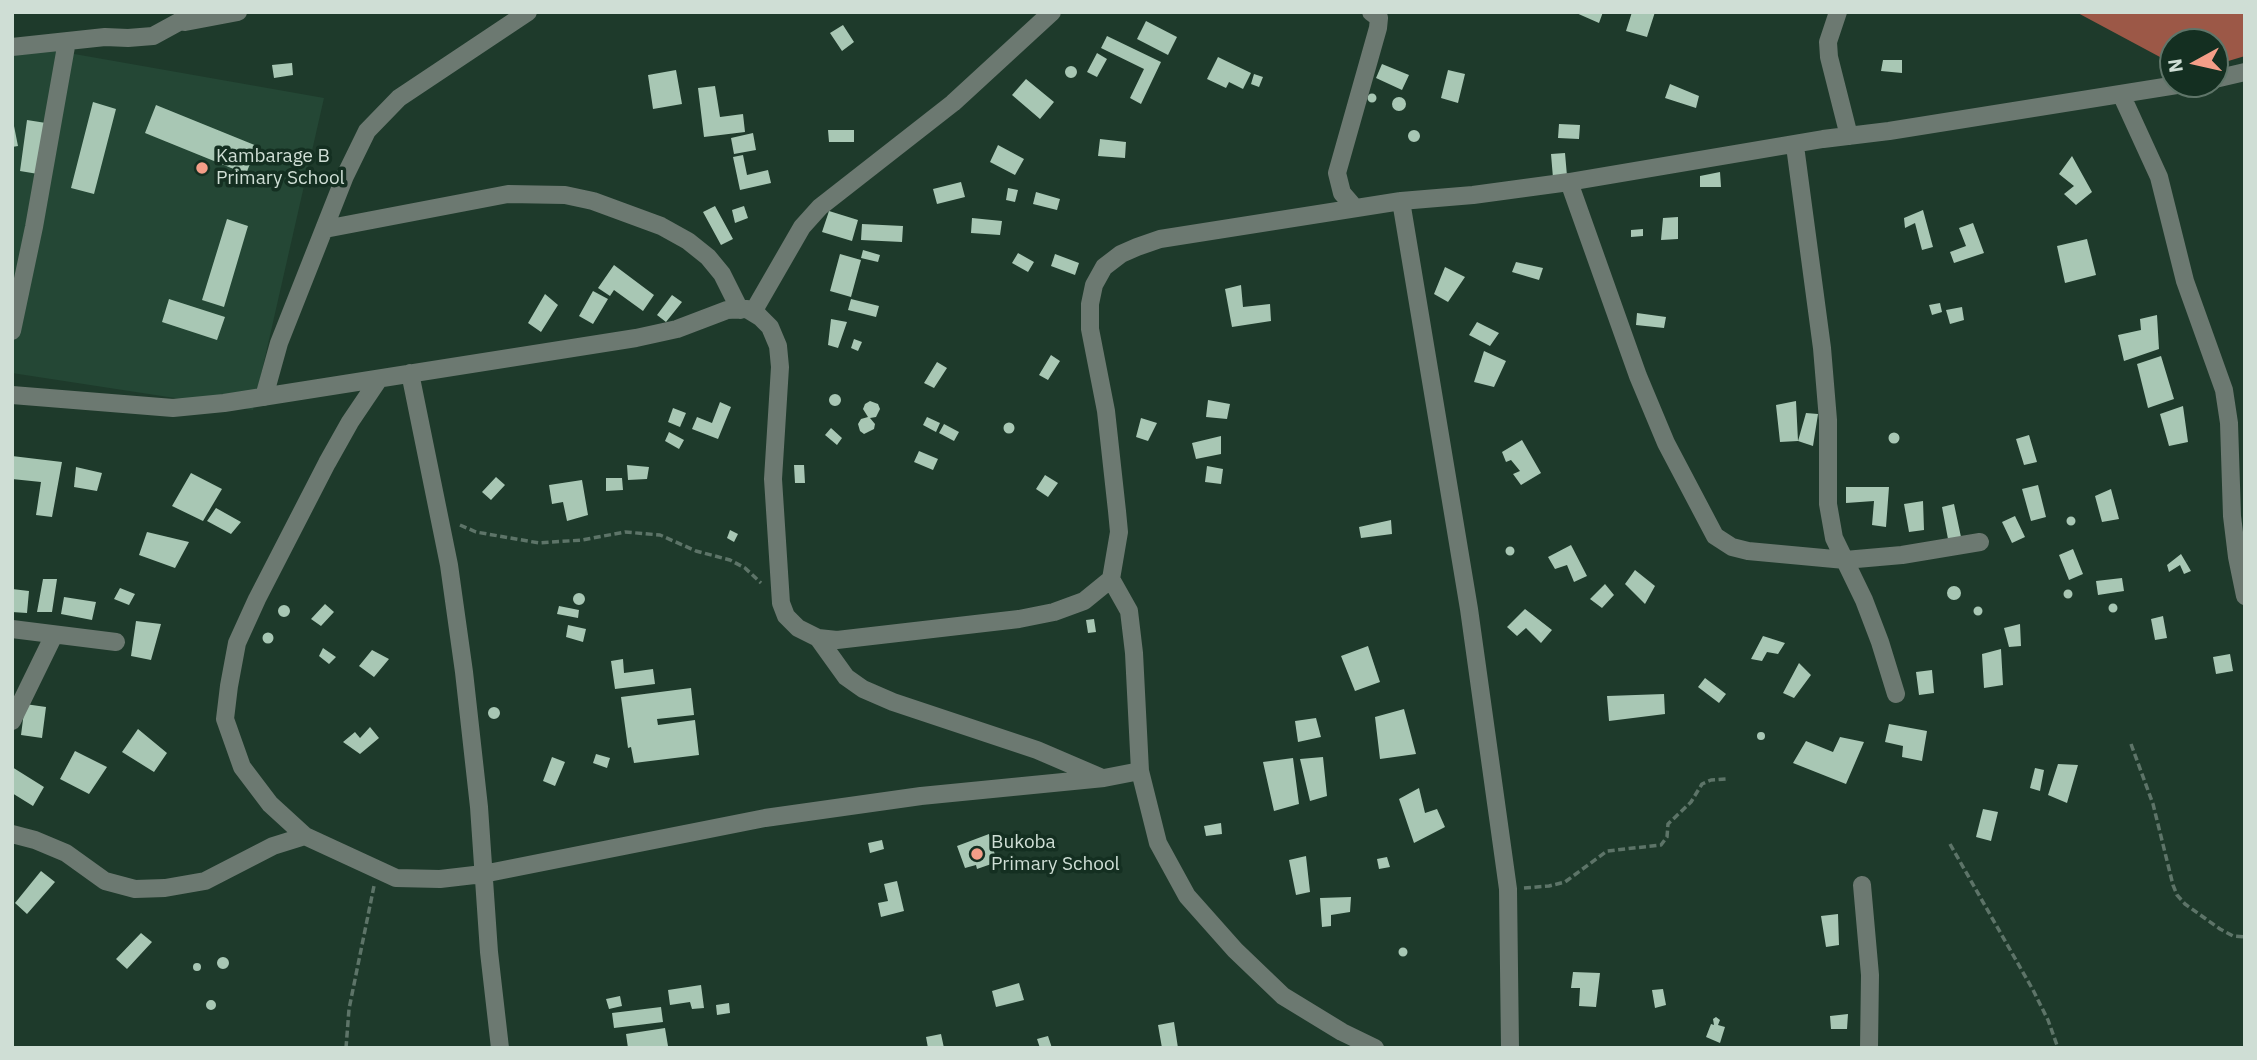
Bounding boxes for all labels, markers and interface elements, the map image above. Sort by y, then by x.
north arrow [2159,28,2229,98]
text: N [2162,57,2188,74]
place label: Kambarage B Primary School [216,146,345,190]
marker: Kambarage B Primary School [194,160,210,176]
place label: Bukoba Primary School [991,832,1120,876]
marker: Bukoba Primary School [969,846,985,862]

